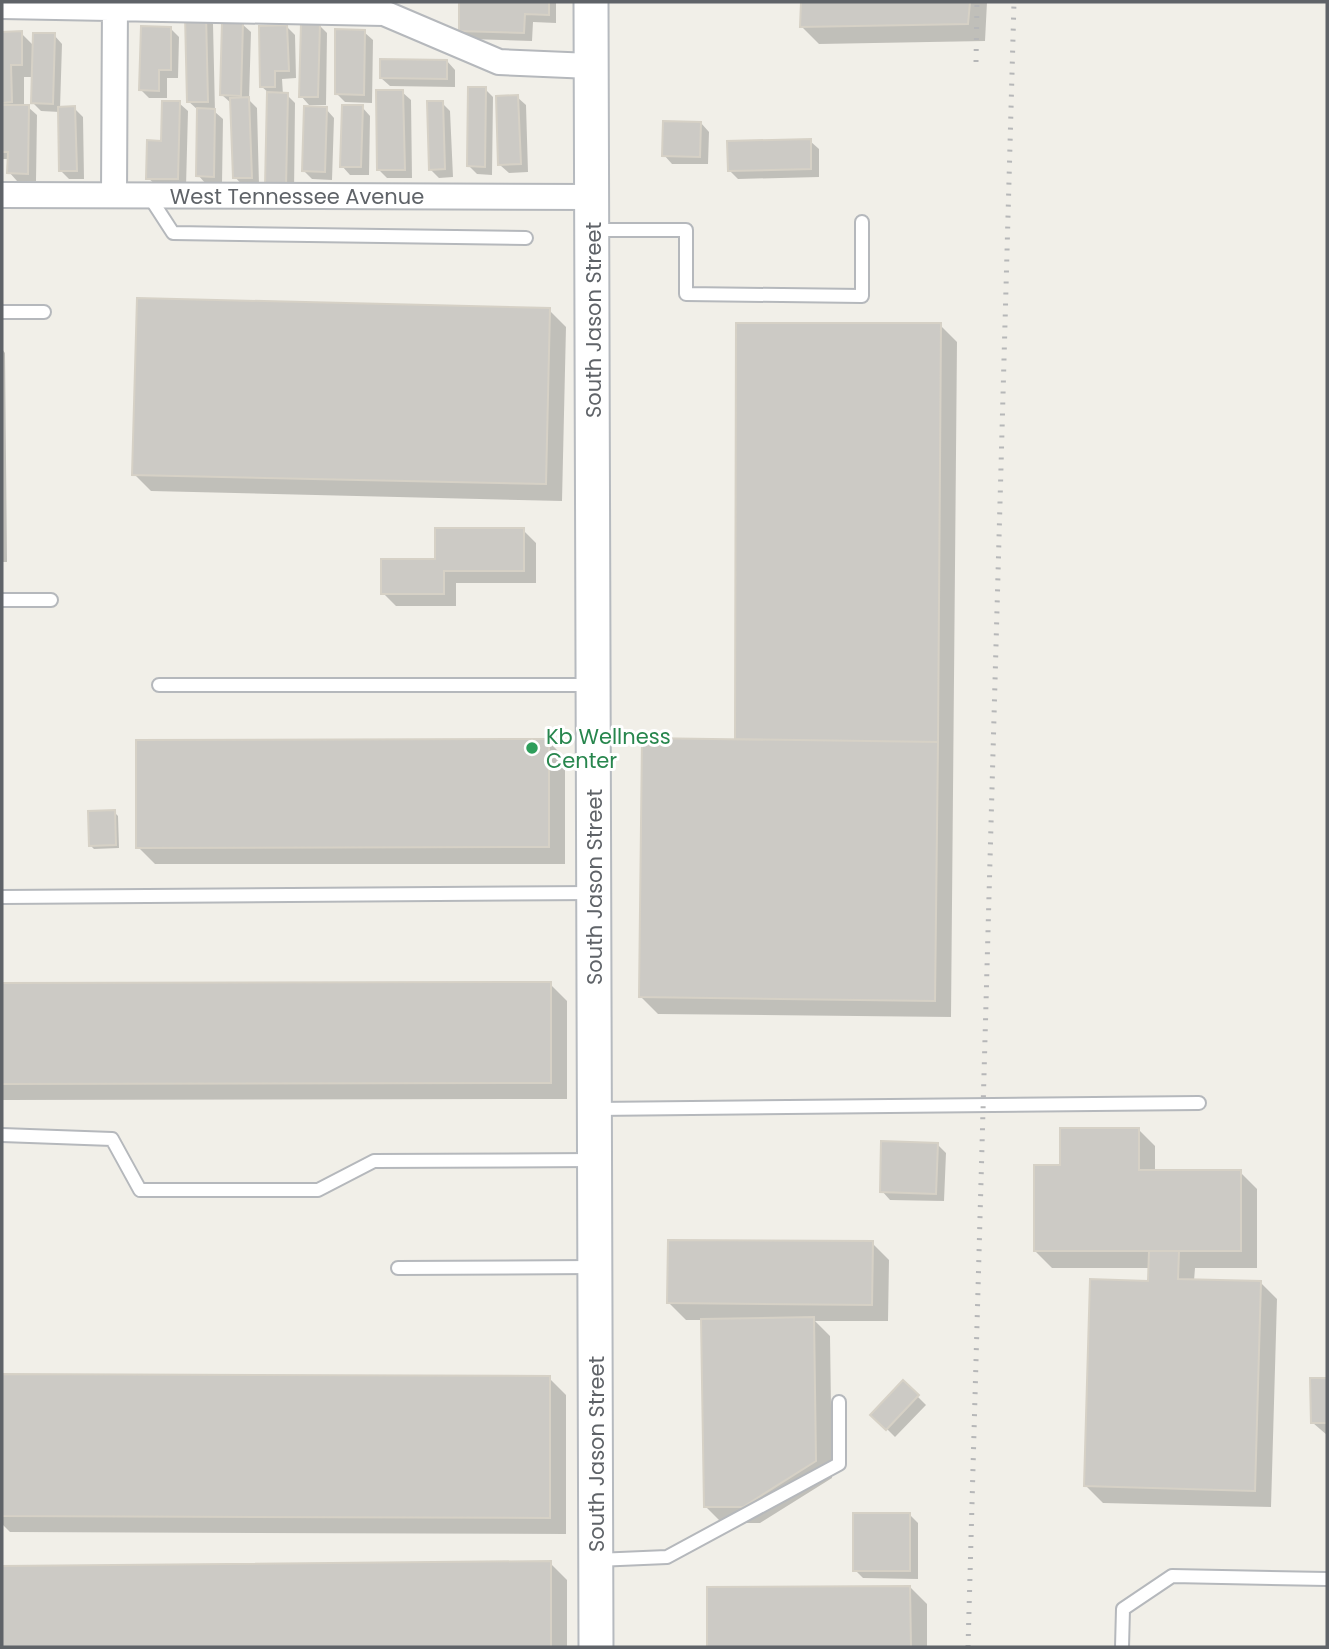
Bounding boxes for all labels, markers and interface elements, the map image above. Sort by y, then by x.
street label: West Tennessee Avenue [170,182,424,211]
street label: South Jason Street [579,222,608,418]
place label: Kb Wellness Center [546,722,671,775]
marker: Kb Wellness Center [524,740,540,756]
street label: South Jason Street [580,789,609,985]
street label: South Jason Street [582,1356,611,1552]

